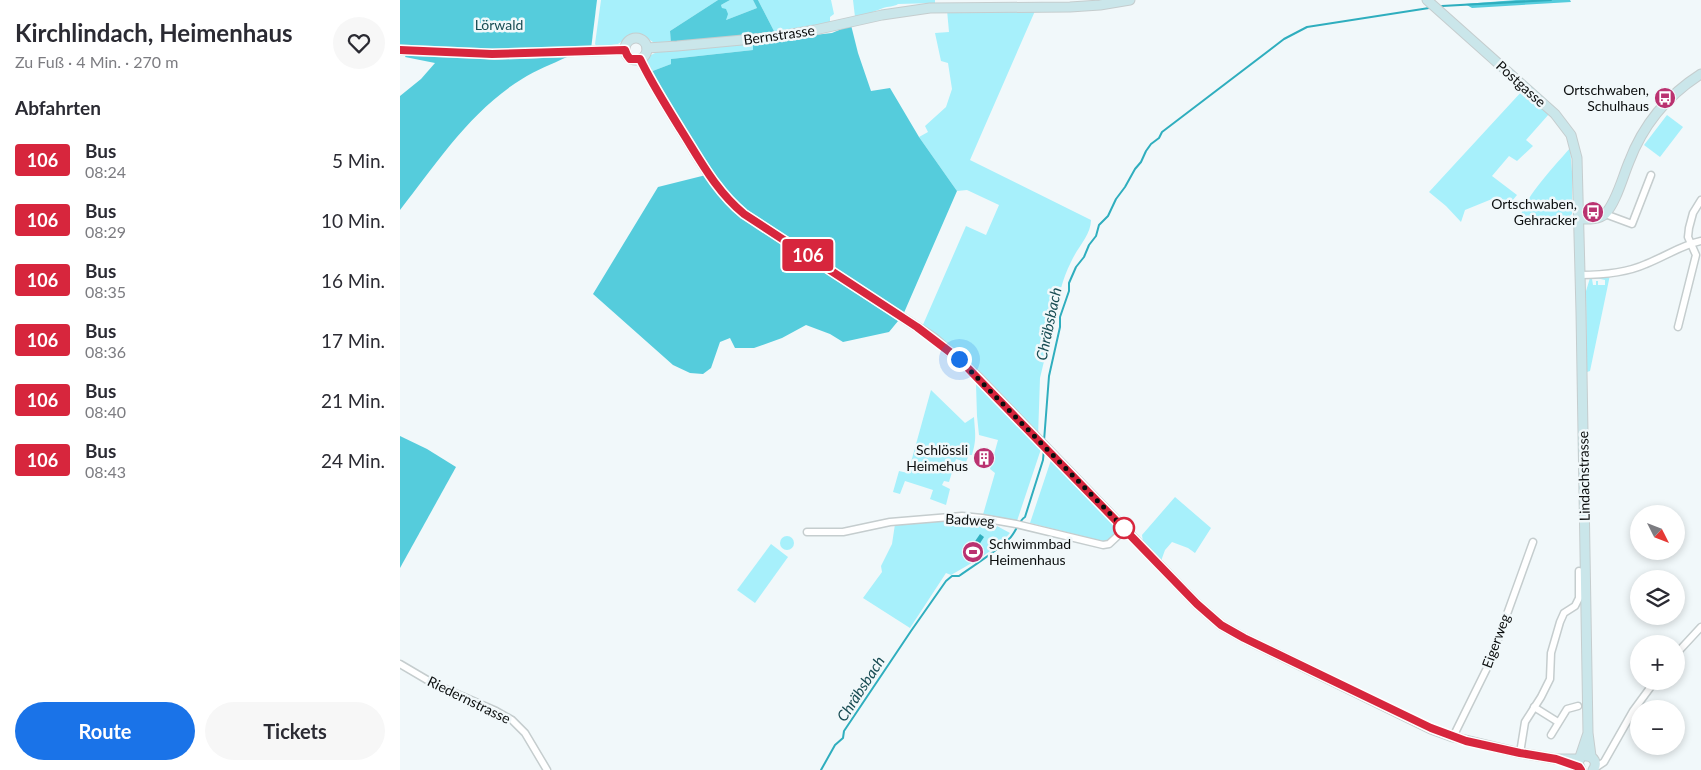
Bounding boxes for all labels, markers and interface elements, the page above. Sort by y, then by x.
park label: Lörwald [475,16,523,33]
button: heart [333,17,385,69]
text: Kirchlindach, Heimenhaus [15,18,293,47]
street label: Bernstrasse [742,21,816,48]
text: Zu Fuß · 4 Min. · 270 m [15,52,178,71]
street label: Postgasse [1493,57,1550,110]
place label: Ortschwaben, Schulhaus [1563,81,1649,114]
bus stop icon: Ortschwaben, Schulhaus [1653,86,1677,110]
text: Abfahrten [15,96,101,119]
text: Bus [85,139,116,162]
text: 106 [27,149,58,171]
text: 5 Min. [332,149,385,172]
text: 08:24 [85,162,126,181]
place label: Ortschwaben, Gehracker [1491,195,1577,228]
text: Bus [85,199,116,222]
bus stop icon: Ortschwaben, Gehracker [1581,200,1605,224]
text: 106 [27,209,58,231]
text: 10 Min. [321,209,385,232]
text: 08:29 [85,222,126,241]
line badge: 106 [779,239,837,271]
text: 106 [792,244,824,266]
text: Bus [85,259,116,282]
text: 106 [27,269,58,291]
text: 16 Min. [321,269,385,292]
text: 08:35 [85,282,126,301]
water label: Chräbsbach [1032,286,1065,362]
text: Bus [85,319,116,342]
text: 106 [27,329,58,351]
text: 17 Min. [321,329,385,352]
text: 08:36 [85,342,126,361]
your location [947,347,972,372]
text: Bus [85,379,116,402]
text: 106 [27,389,58,411]
text: 21 Min. [321,389,385,412]
text: 08:40 [85,402,126,421]
street label: Lindachstrasse [1574,431,1593,521]
text: Bus [85,439,116,462]
place label: Schlössli Heimehus [906,441,968,474]
building icon: Schlössli Heimehus [972,446,996,470]
text: 106 [27,449,58,471]
text: 24 Min. [321,449,385,472]
text: 08:43 [85,462,126,481]
north arrow [1630,505,1685,560]
map controls [1630,505,1685,755]
street label: Badweg [945,510,995,529]
unlabelled marker [1113,517,1135,539]
place label: Schwimmbad Heimenhaus [989,535,1071,568]
sports icon: Schwimmbad Heimenhaus [961,540,985,564]
button: layers [1630,570,1685,625]
street label: Eigerweg [1478,611,1513,670]
button: + [1630,635,1685,690]
water label: Chräbsbach [832,652,888,724]
street label: Riedernstrasse [425,672,513,727]
button: − [1630,700,1685,755]
button: Route [15,702,195,760]
button: Tickets [205,702,385,760]

